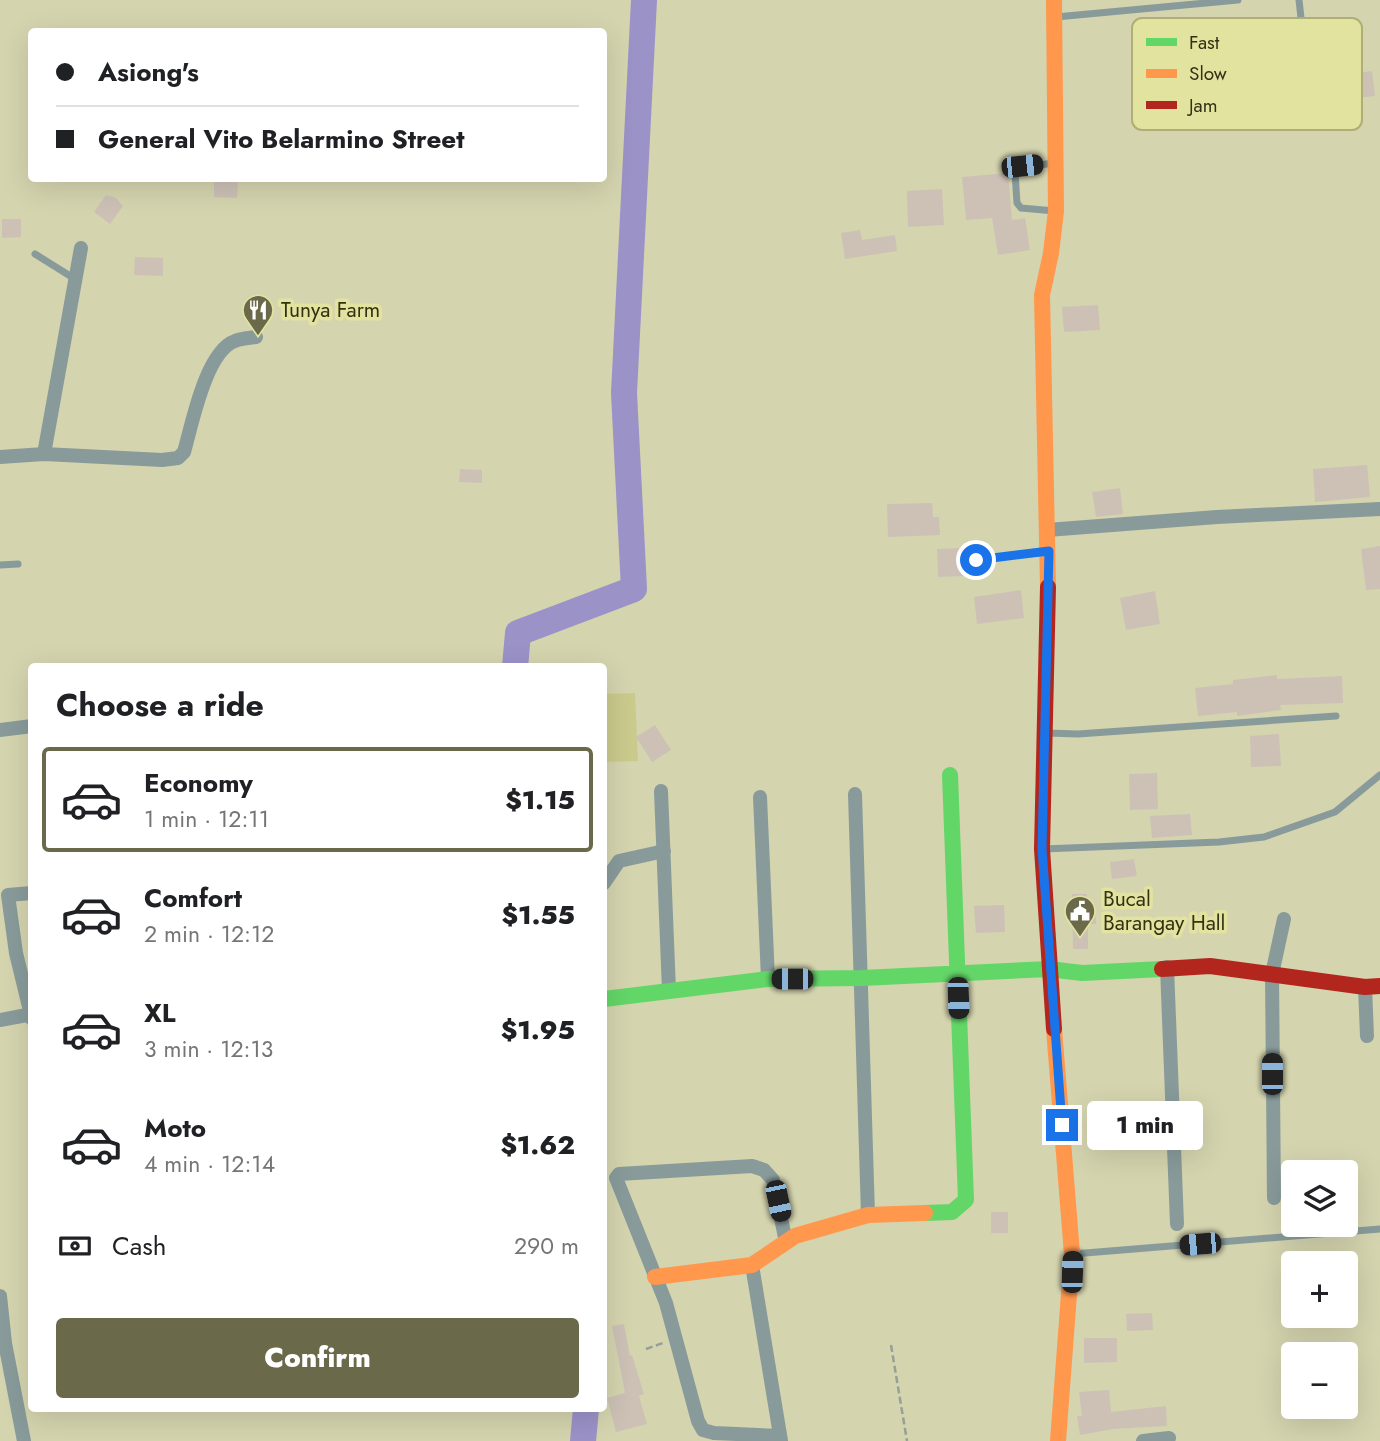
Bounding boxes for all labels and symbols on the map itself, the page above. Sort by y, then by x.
legend [1132,18,1362,130]
text: Fast [1189,29,1220,56]
text: Slow [1189,60,1227,87]
text: Jam [1186,92,1218,119]
car [1001,153,1044,179]
restaurant icon: Tunya Farm [241,293,275,337]
place label: Tunya Farm [281,295,380,325]
route start [960,544,992,576]
place label: Bucal Barangay Hall [1103,884,1225,938]
public building icon: Bucal Barangay Hall [1063,894,1097,938]
car [772,969,814,990]
car [947,977,970,1019]
car [1262,1053,1283,1095]
callout: 1 min [1086,1100,1202,1150]
route end [1046,1109,1078,1141]
car [764,1178,793,1224]
car [1179,1232,1222,1256]
car [1061,1251,1084,1293]

